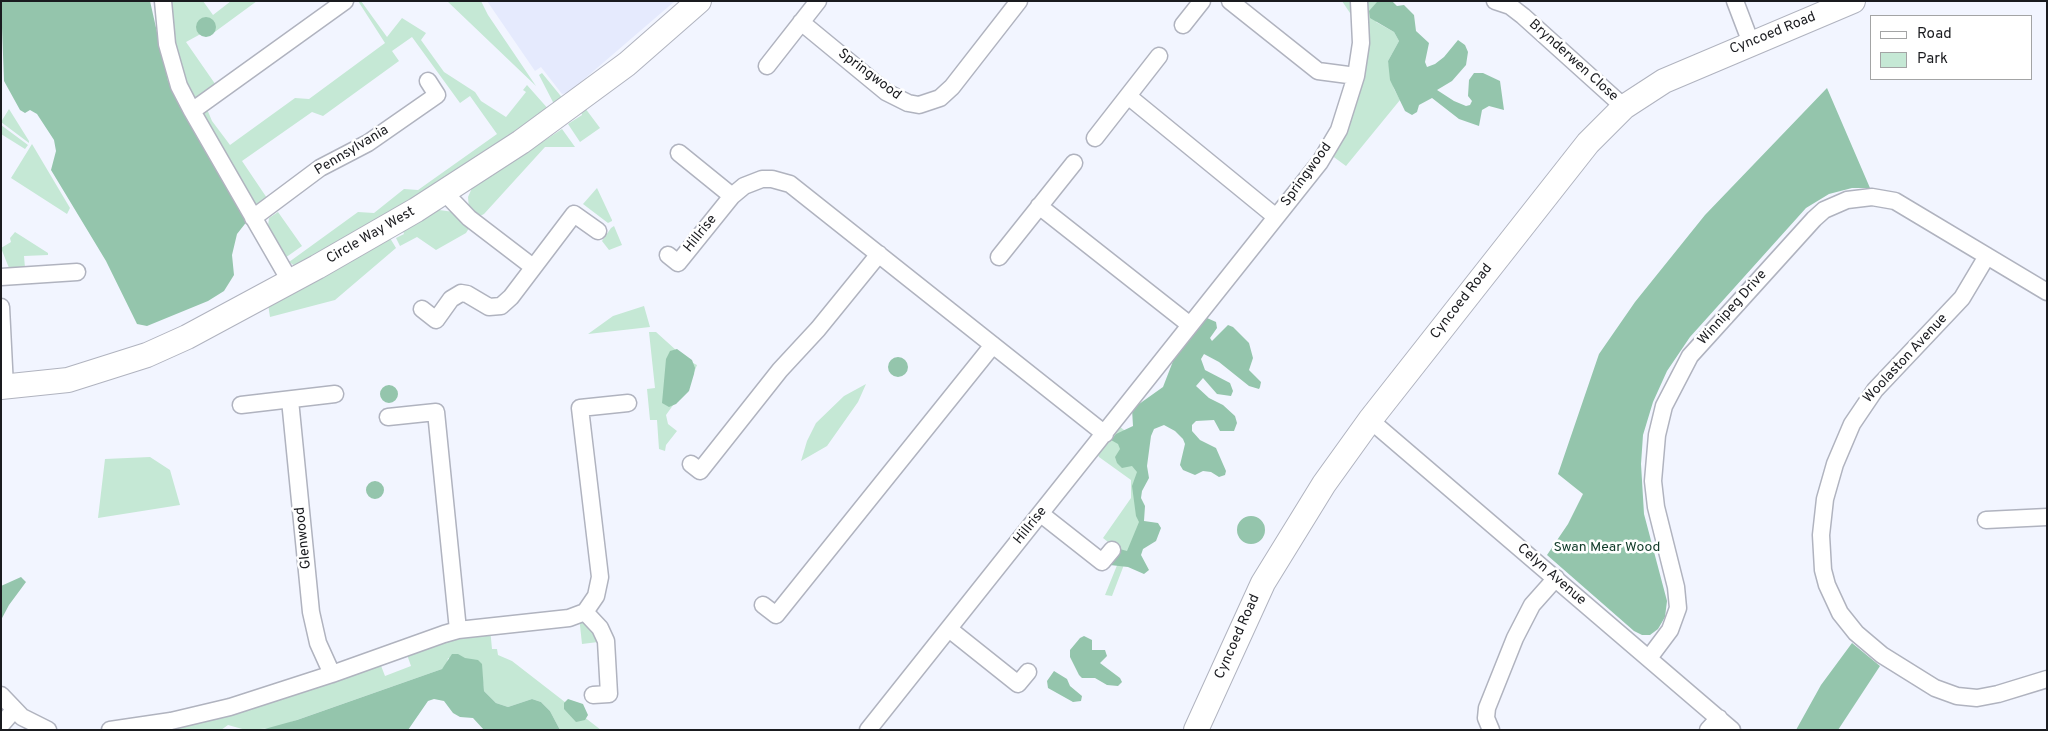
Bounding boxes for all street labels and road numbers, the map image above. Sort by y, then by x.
street label: Cyncoed Road [1728,9,1818,59]
street label: Brynderwen Close [1525,16,1621,106]
street label: Springwood [834,46,904,104]
street label: Pennsylvania [312,122,392,180]
street label: Springwood [1278,140,1336,210]
street label: Circle Way West [324,204,418,268]
street label: Hillrise [681,212,721,256]
street label: Cyncoed Road [1427,261,1497,343]
street label: Winnipeg Drive [1695,267,1771,349]
street label: Woolaston Avenue [1860,311,1952,407]
street label: Hillrise [1011,504,1051,548]
street label: Glenwood [292,506,316,570]
street label: Celyn Avenue [1513,540,1589,610]
street label: Cyncoed Road [1212,592,1264,682]

